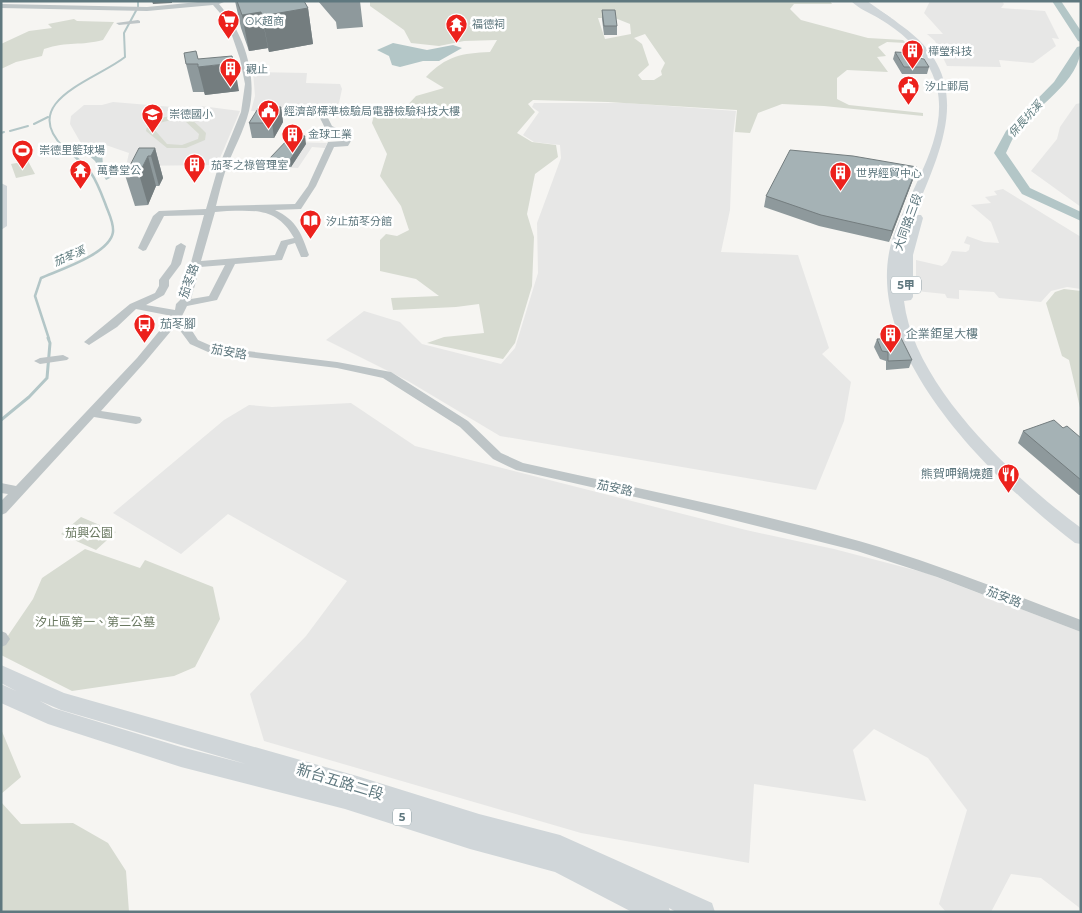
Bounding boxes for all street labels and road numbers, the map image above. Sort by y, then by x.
street label: 大同路三段 [890,191,925,253]
street label: 茄苳路 [176,261,201,300]
road number: 5甲 [891,276,921,294]
street label: 茄安路 [210,341,248,362]
street label: 茄安路 [596,476,634,499]
street label: 茄安路 [985,583,1024,610]
street label: 新台五路二段 [294,759,386,804]
road number: 5 [393,809,411,826]

